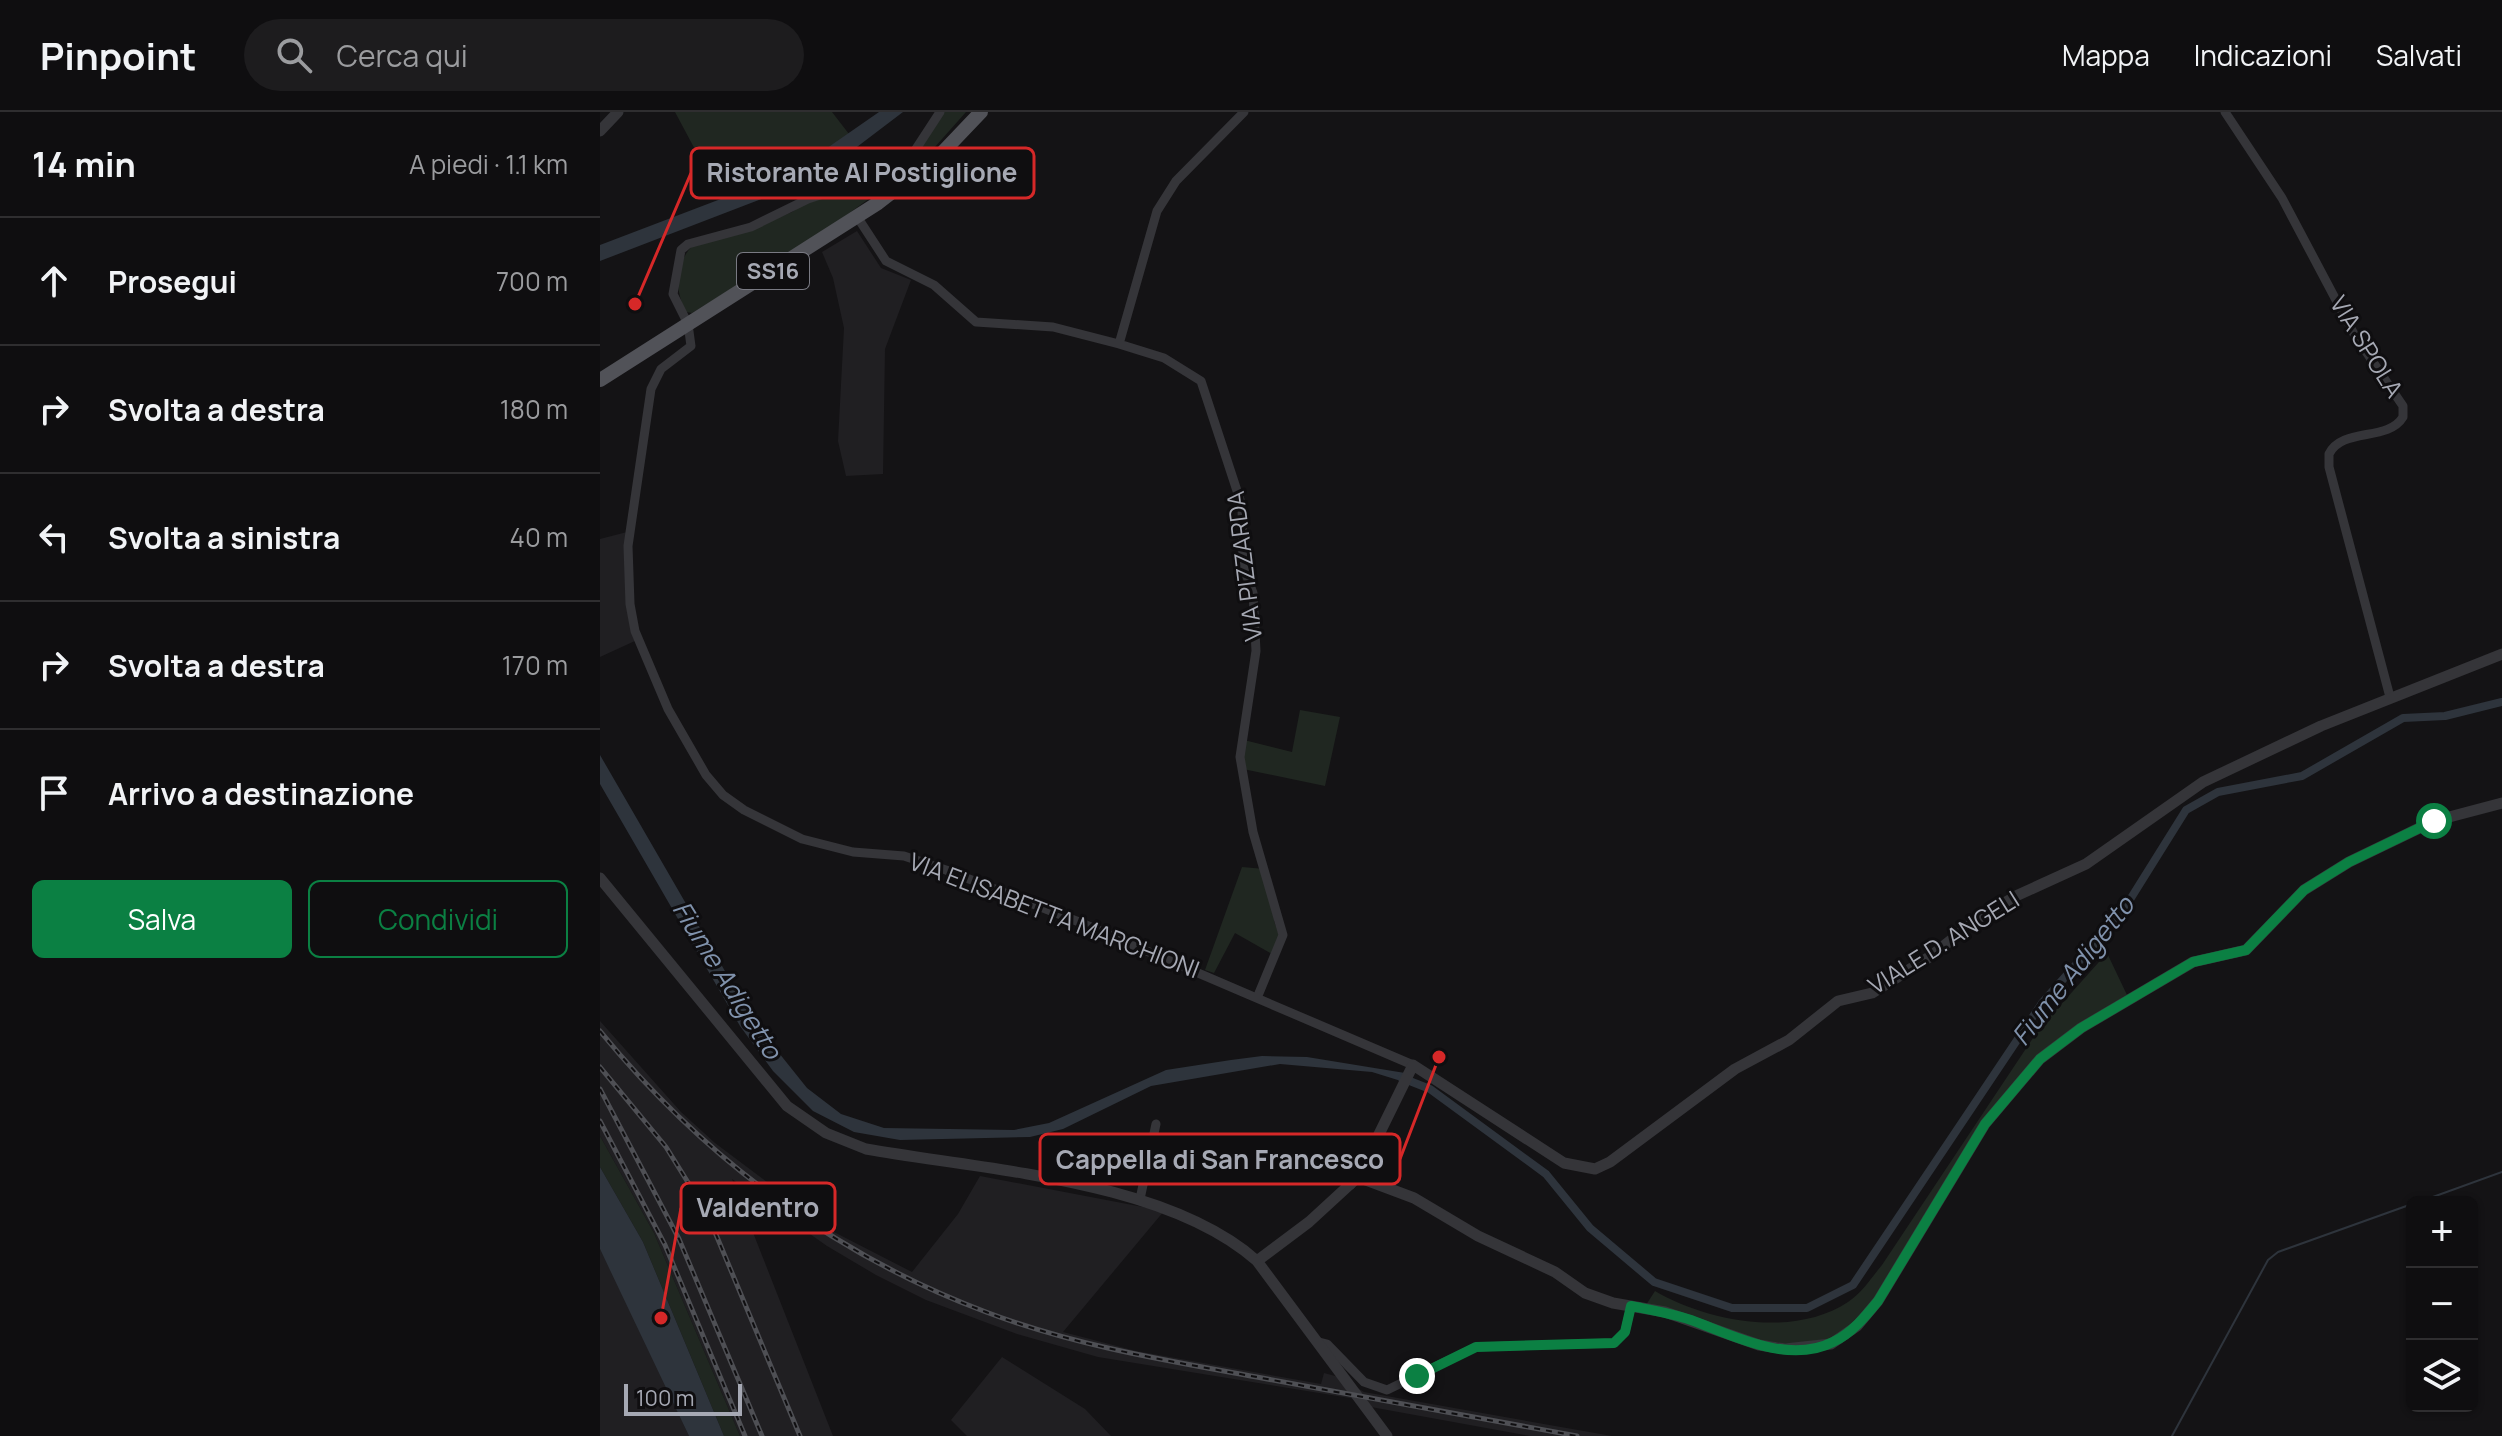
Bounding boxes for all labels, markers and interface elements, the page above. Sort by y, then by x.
search box [244,19,804,91]
text: Pinpoint [40,29,196,81]
icon: search [272,33,316,77]
text: Cerca qui [336,35,468,76]
text: Mappa [2062,36,2150,74]
text: Indicazioni [2194,36,2332,74]
text: Salvati [2376,36,2462,74]
text: 14 min [32,141,136,187]
text: A piedi · 1.1 km [409,146,568,182]
callout: Ristorante Al Postiglione [691,148,1034,198]
text: Ristorante Al Postiglione [707,154,1017,190]
road number: SS16 [737,253,809,289]
icon: ahead [32,259,76,303]
text: Prosegui [108,261,237,302]
text: 700 m [496,263,568,299]
street label: VIA SPOLA [2323,289,2412,403]
icon: right [32,387,76,431]
text: Svolta a destra [108,389,325,430]
text: 180 m [500,391,568,427]
street label: VIA PIZZARDA [1218,489,1269,643]
icon: left [32,515,76,559]
text: Svolta a sinistra [108,517,340,558]
text: 40 m [510,519,568,555]
icon: right [32,643,76,687]
text: Svolta a destra [108,645,325,686]
text: 170 m [502,647,568,683]
icon: arrive [32,771,76,815]
text: Arrivo a destinazione [108,773,414,814]
route start [2416,803,2452,839]
street label: VIA ELISABETTA MARCHIONI [905,844,1204,985]
button: Salva [32,880,292,958]
button: Condividi [308,880,568,958]
street label: VIALE D. ANGELI [1862,882,2025,1001]
water label: Fiume Adigetto [2003,887,2143,1052]
water label: Fiume Adigetto [665,894,792,1067]
callout: Cappella di San Francesco [1040,1134,1400,1184]
text: Cappella di San Francesco [1056,1141,1384,1177]
callout: Valdentro [681,1183,835,1233]
text: Valdentro [697,1189,819,1225]
map controls [2406,1196,2478,1412]
button: + [2406,1196,2478,1268]
button: − [2406,1268,2478,1340]
button: layers [2406,1340,2478,1412]
route end [1399,1358,1435,1394]
scale bar [624,1380,742,1416]
text: 100 m [636,1383,694,1413]

